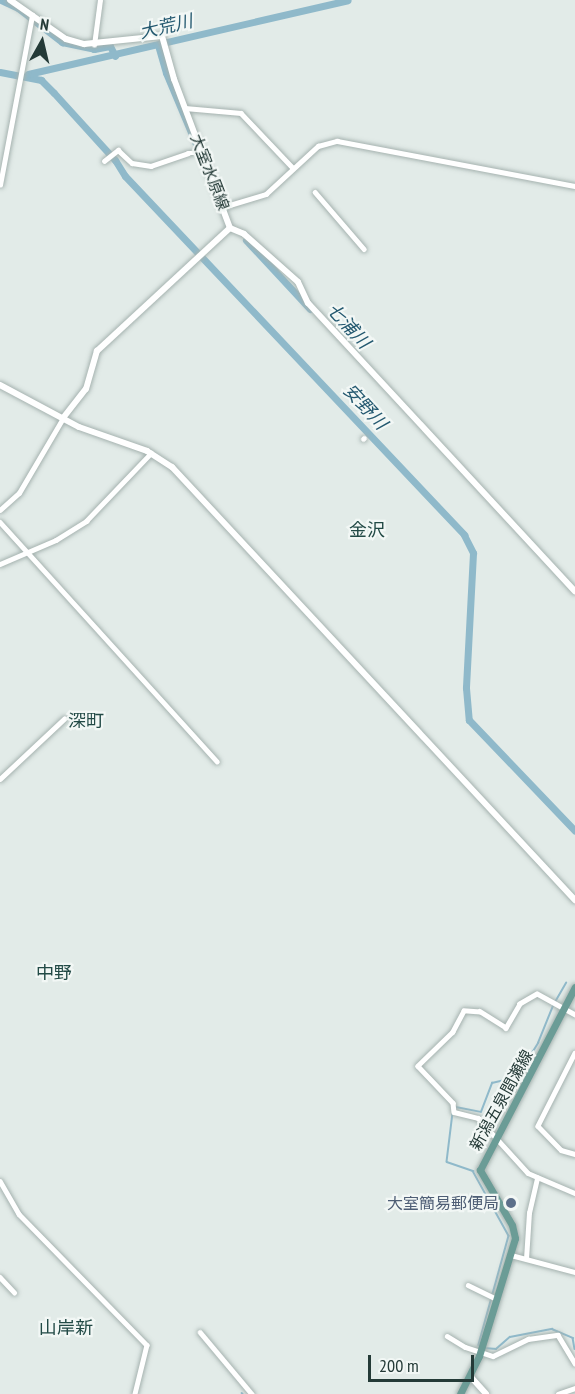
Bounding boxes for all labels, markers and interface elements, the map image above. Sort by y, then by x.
water label: 大荒川 [137,10,195,44]
north arrow [12,12,72,72]
text: N [39,14,50,35]
street label: 大室水原線 [187,131,233,213]
water label: 七浦川 [322,299,374,353]
water label: 安野川 [339,380,391,434]
district label: 金沢 [349,519,385,541]
district label: 深町 [68,710,104,732]
district label: 中野 [36,962,72,984]
street label: 新潟五泉間瀬線 [465,1046,537,1154]
place label: 大室簡易郵便局 [387,1193,499,1213]
marker: 大室簡易郵便局 [504,1196,518,1210]
district label: 山岸新 [39,1317,93,1339]
scale bar [371,1343,478,1381]
text: 200 m [379,1354,419,1377]

